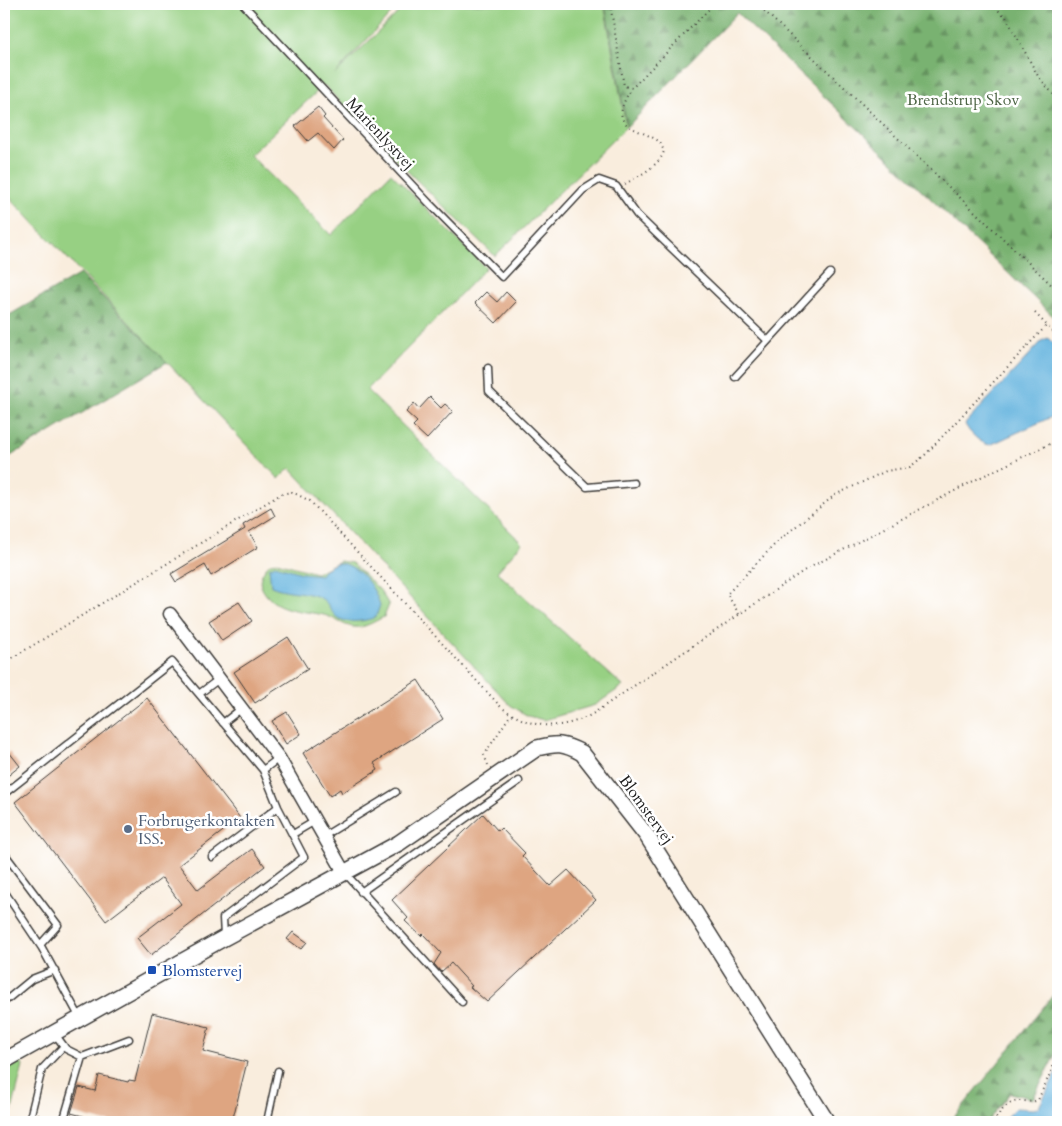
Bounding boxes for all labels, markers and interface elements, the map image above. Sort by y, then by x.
park label: Brendstrup Skov [907,89,1020,111]
street label: Marienlystvej [341,93,420,175]
street label: Blomstervej [614,771,679,849]
place label: Forbrugerkontakten ISS. [138,810,275,850]
marker: Forbrugerkontakten ISS. [122,823,134,835]
place label: Blomstervej [162,960,243,982]
marker: Blomstervej [146,964,158,976]

